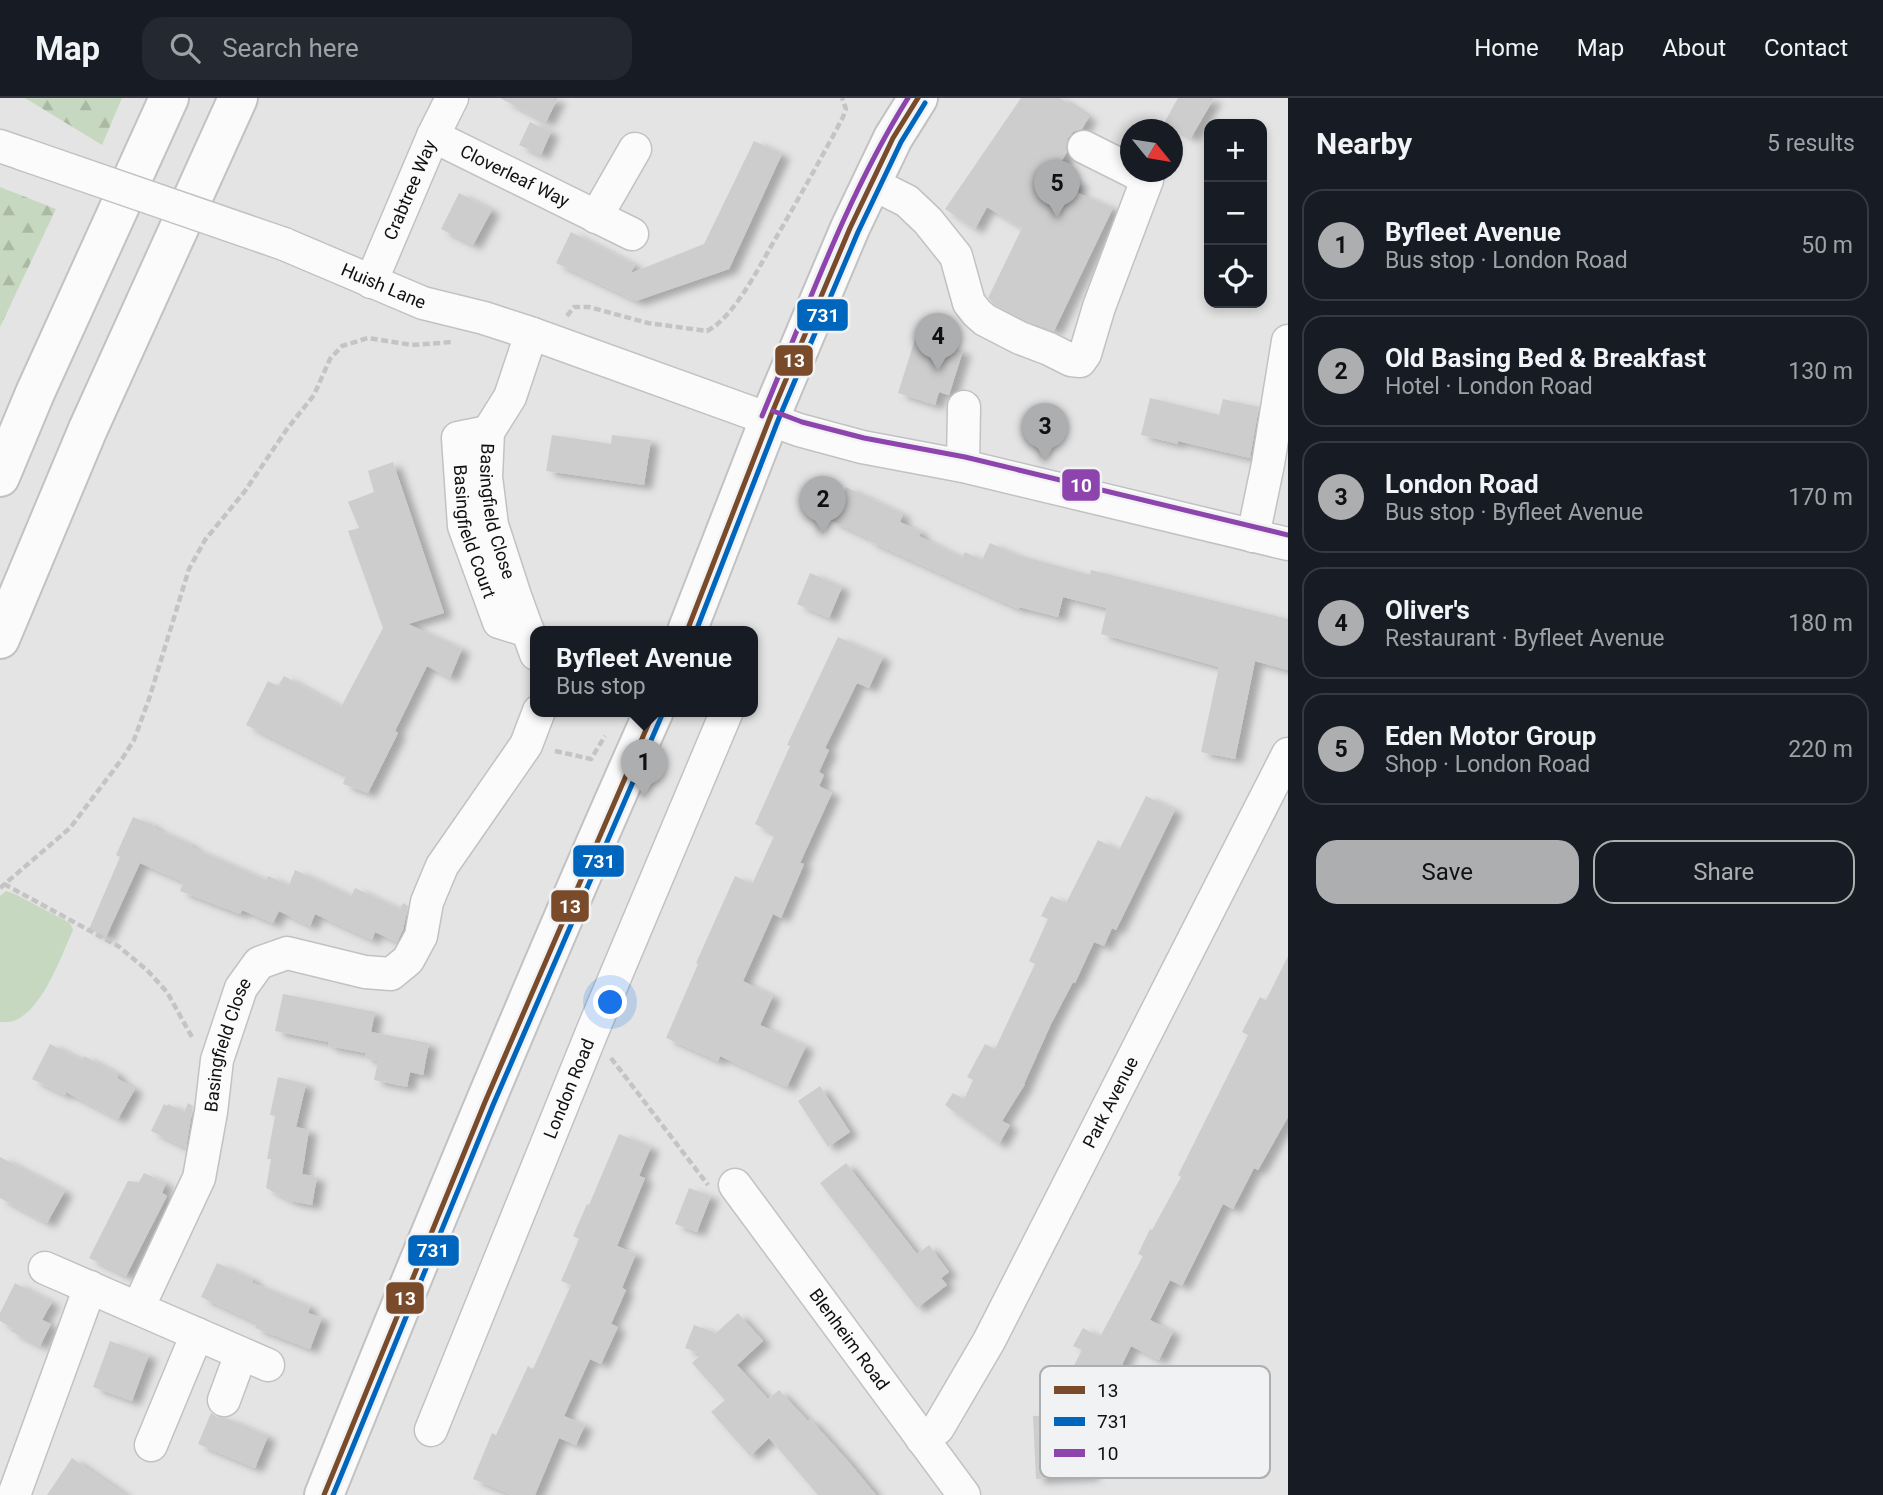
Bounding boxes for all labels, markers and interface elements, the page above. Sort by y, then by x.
search box [142,17,632,80]
text: Map [35,29,100,68]
icon: search [166,29,204,67]
text: Search here [222,33,359,63]
text: Home [1474,34,1539,62]
text: Map [1577,34,1624,62]
text: About [1662,34,1726,62]
text: Contact [1764,34,1848,62]
north arrow [1120,119,1183,182]
map controls [1204,119,1267,308]
button: + [1204,119,1267,182]
text: Nearby [1316,126,1412,161]
text: 5 results [1767,130,1855,157]
street label: Crabtree Way [379,136,440,243]
street label: Cloverleaf Way [457,140,573,212]
pin: 5 [1034,160,1080,218]
button: − [1204,182,1267,245]
text: Byfleet Avenue [1385,217,1561,247]
text: 1 [1334,232,1348,259]
text: 50 m [1801,232,1853,259]
button: locate [1204,245,1267,308]
text: Bus stop · London Road [1385,247,1628,274]
street label: Huish Lane [338,259,429,313]
line badge: 731 [796,298,849,332]
text: 731 [807,304,839,327]
pin: 4 [915,313,961,371]
text: Old Basing Bed & Breakfast [1385,343,1706,373]
line badge: 13 [774,344,814,377]
text: 13 [783,349,805,372]
text: 2 [1334,358,1348,385]
text: 130 m [1788,358,1853,385]
text: Hotel · London Road [1385,373,1593,400]
pin: 3 [1022,403,1068,461]
street label: Basingfield Close [476,443,520,582]
street label: Basingfield Court [450,464,500,601]
line badge: 10 [1061,468,1101,502]
text: London Road [1385,469,1539,499]
text: 10 [1070,474,1092,497]
pin: 2 [800,476,846,534]
text: 3 [1334,484,1348,511]
text: 170 m [1788,484,1853,511]
text: Bus stop · Byfleet Avenue [1385,499,1643,526]
text: Oliver's [1385,595,1470,625]
text: 4 [1334,610,1348,637]
text: 180 m [1788,610,1853,637]
text: Restaurant · Byfleet Avenue [1385,625,1665,652]
popup [530,626,758,717]
text: Byfleet Avenue [556,643,732,673]
text: Bus stop [556,673,646,700]
text: Eden Motor Group [1385,721,1596,751]
text: 5 [1334,736,1348,763]
text: 220 m [1788,736,1853,763]
pin: 1 [621,739,667,797]
text: Shop · London Road [1385,751,1590,778]
button: Save [1316,840,1579,904]
button: Share [1593,840,1855,904]
line badge: 731 [572,844,625,878]
text: 731 [583,850,615,873]
line badge: 13 [550,889,590,923]
text: 13 [559,895,581,918]
street label: Basingfield Close [200,973,255,1113]
your location [593,985,627,1019]
street label: London Road [539,1036,598,1142]
street label: Park Avenue [1078,1053,1142,1151]
line badge: 731 [407,1234,460,1267]
text: 731 [417,1239,449,1262]
line badge: 13 [385,1281,425,1315]
street label: Blenheim Road [805,1284,894,1394]
text: 13 [394,1287,416,1310]
legend [1040,1366,1270,1478]
text: 13 [1097,1379,1118,1402]
text: 731 [1097,1410,1129,1433]
text: 10 [1097,1442,1118,1465]

